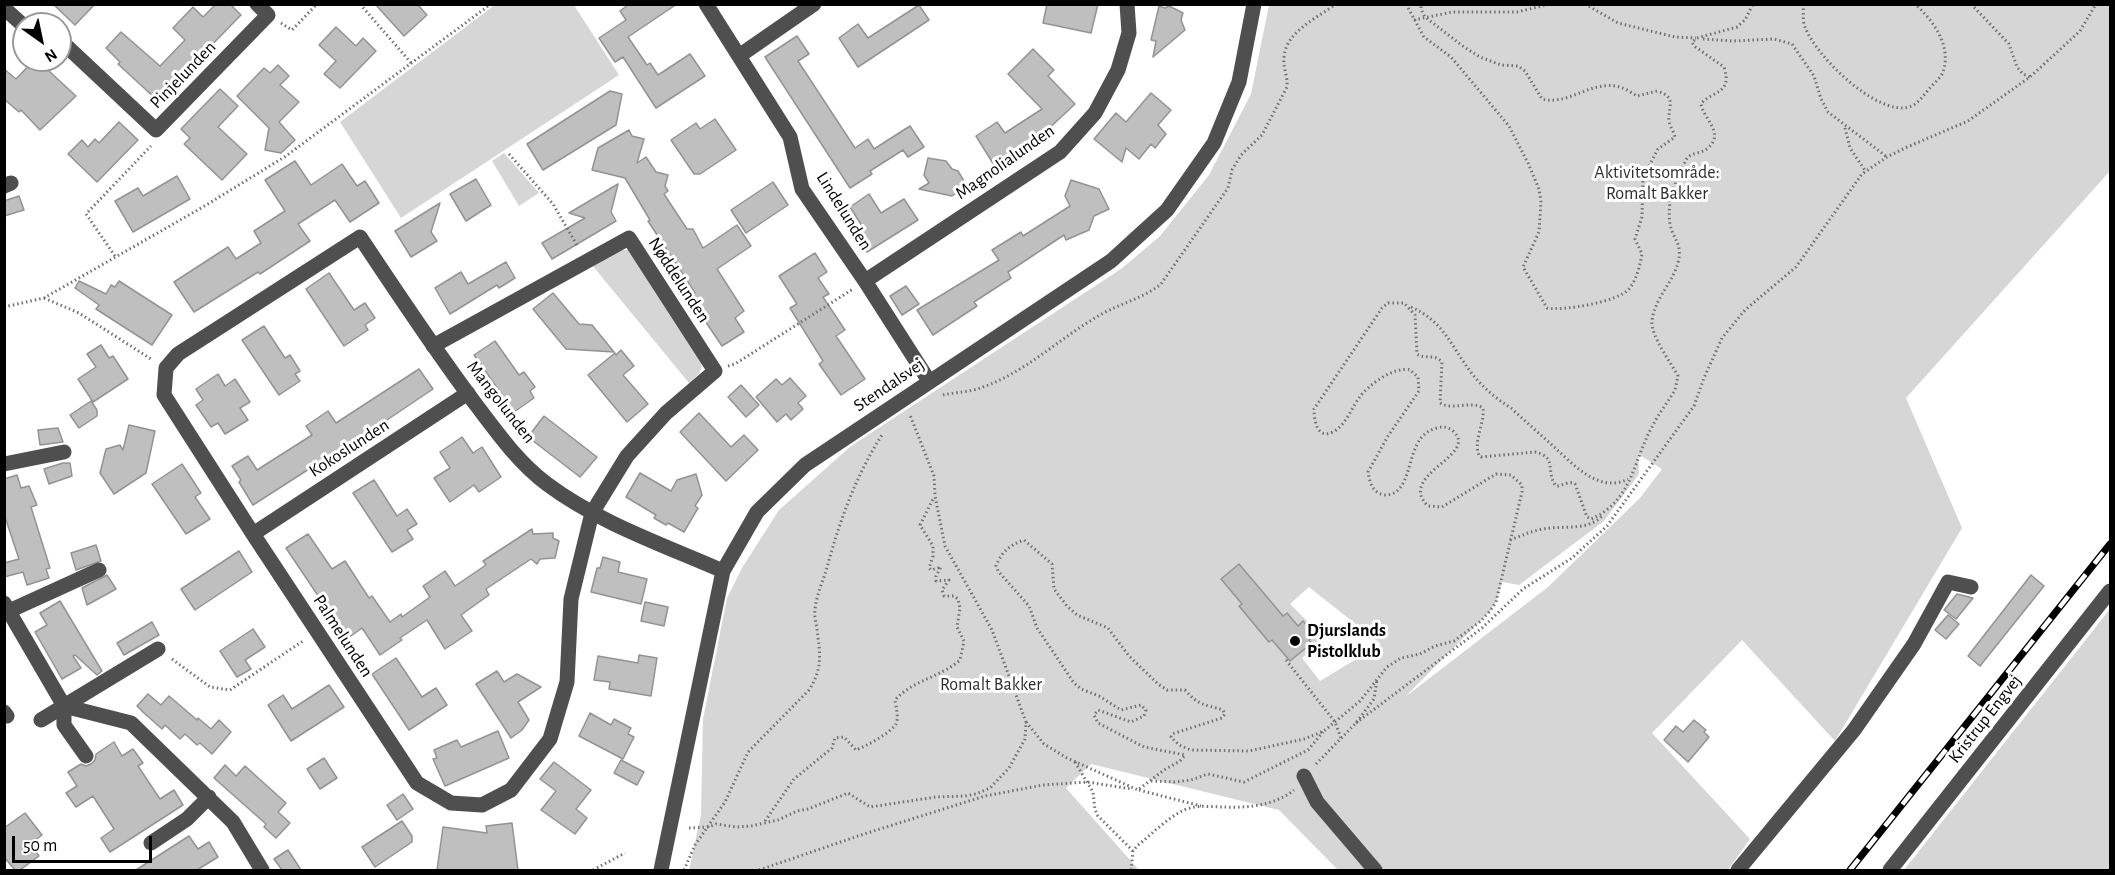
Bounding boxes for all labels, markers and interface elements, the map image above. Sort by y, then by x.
north arrow [12,12,72,72]
street label: Pinjelunden [145,37,221,113]
text: N [42,46,60,65]
street label: Magnolialunden [951,120,1059,204]
park label: Aktivitetsområde: Romalt Bakker [1594,162,1720,204]
street label: Lindelunden [811,168,877,254]
street label: Nøddelunden [643,233,715,327]
street label: Stendalsvej [849,353,929,417]
street label: Mangolunden [462,356,540,448]
street label: Kokoslunden [305,414,393,482]
street label: Palmelunden [308,591,378,681]
place label: Djurslands Pistolklub [1307,620,1386,662]
marker: Djurslands Pistolklub [1288,634,1302,648]
street label: Kristrup Engvej [1944,670,2026,768]
park label: Romalt Bakker [940,674,1042,696]
scale bar [15,824,154,862]
text: 50 m [23,837,57,855]

